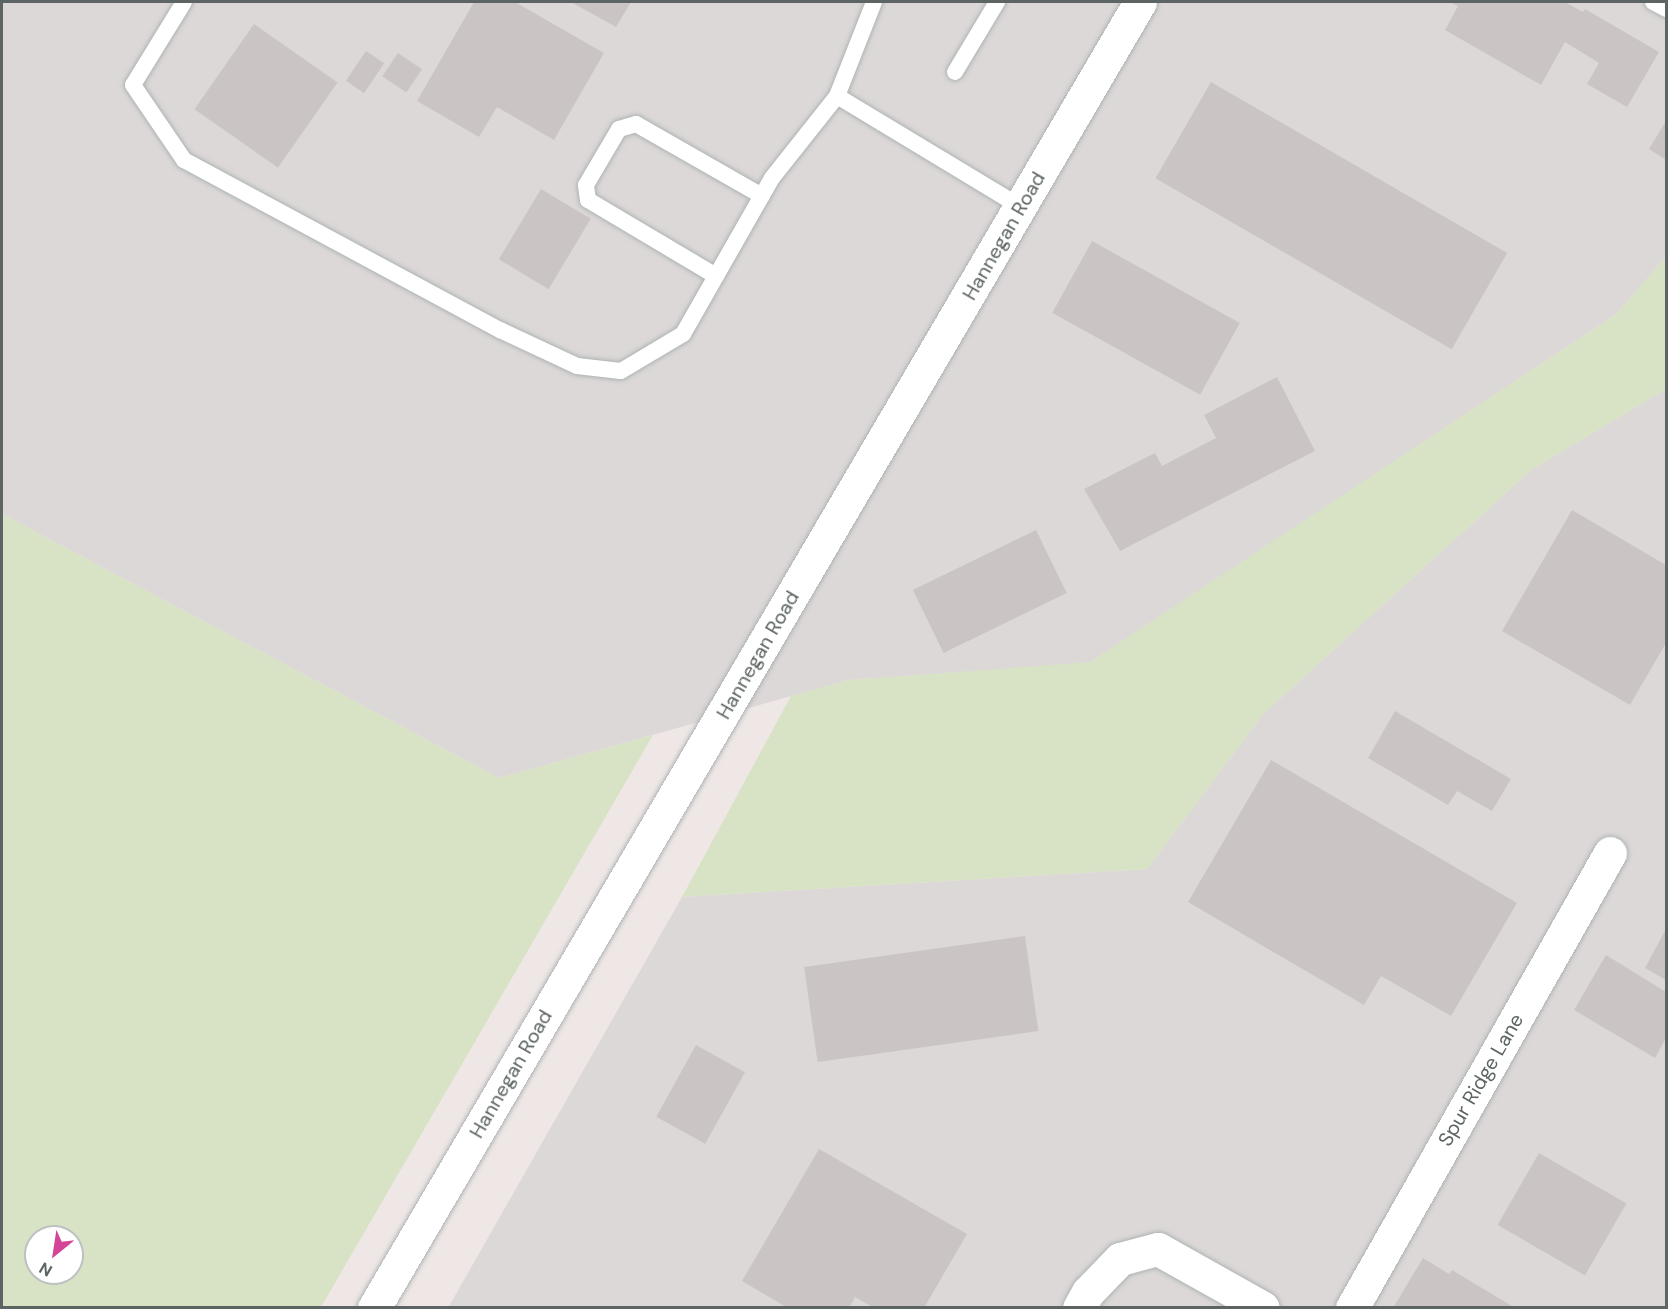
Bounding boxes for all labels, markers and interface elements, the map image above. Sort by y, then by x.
street label: Hannegan Road [958,168,1050,304]
street label: Hannegan Road [712,587,804,723]
street label: Hannegan Road [465,1006,557,1142]
street label: Spur Ridge Lane [1433,1009,1529,1151]
north arrow [24,1225,84,1285]
text: N [35,1257,56,1281]

